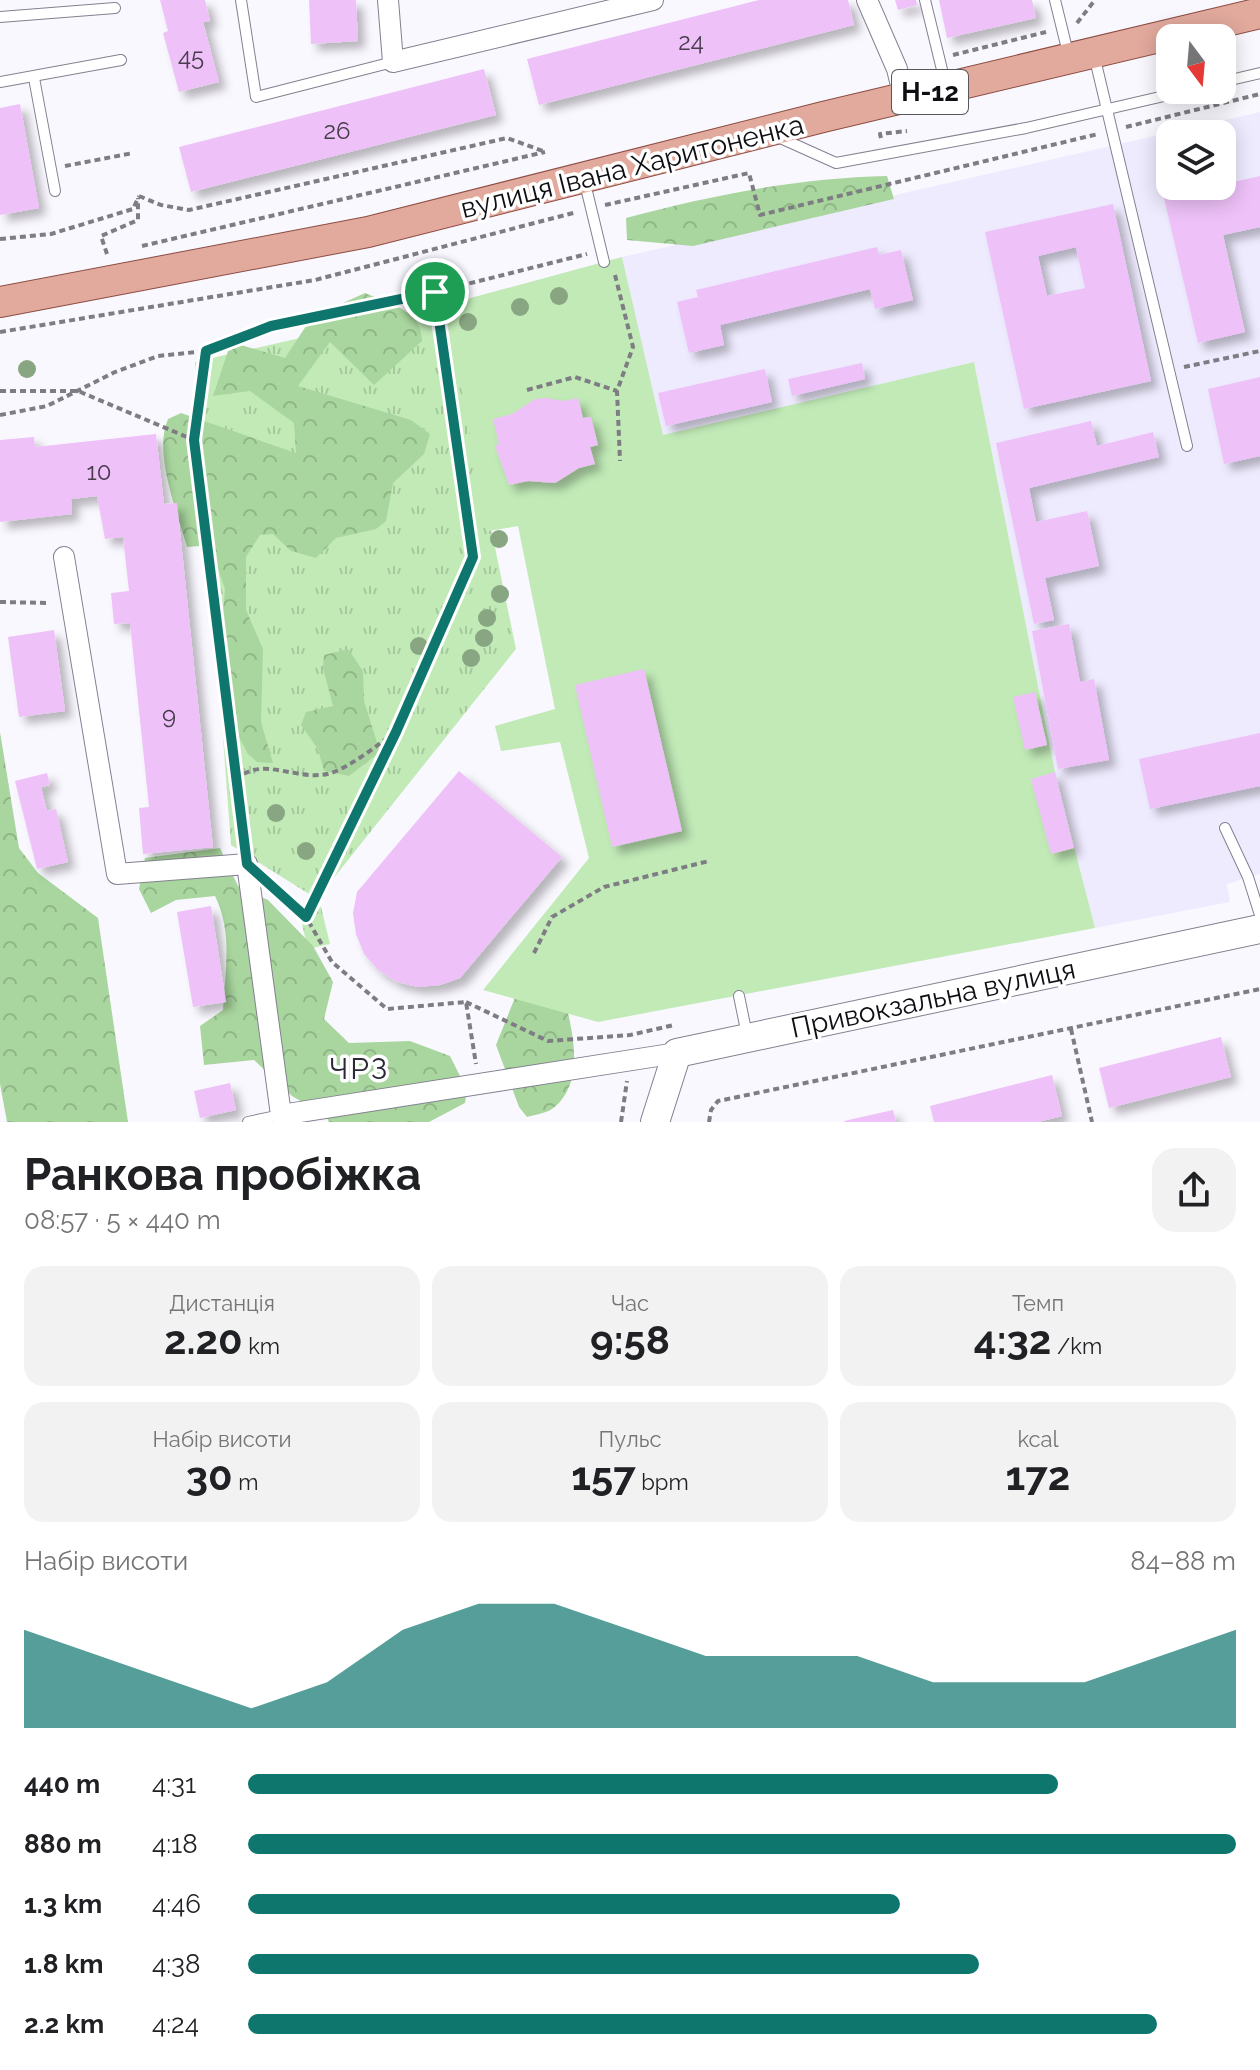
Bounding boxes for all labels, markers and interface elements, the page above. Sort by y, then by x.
north arrow [1156,24,1236,104]
map controls [1156,24,1236,200]
house number: 24 [678,27,704,56]
house number: 45 [178,42,204,71]
road number: Н-12 [892,70,968,114]
street label: вулиця Івана Харитоненка [457,108,807,225]
house number: 26 [324,116,350,145]
button: layers [1156,120,1236,200]
pin [401,258,469,326]
icon: arrive [413,270,457,314]
house number: 10 [87,457,111,486]
house number: 9 [162,701,176,730]
street label: Привокзальна вулиця [788,952,1078,1045]
district label: ЧРЗ [329,1051,389,1086]
button: share [1152,1148,1236,1232]
text: Ранкова пробіжка [24,1149,421,1200]
text: 08:57 · 5 × 440 m [24,1205,221,1235]
text: Дистанція [169,1290,275,1316]
text: Час [611,1290,649,1316]
text: Темп [1012,1290,1064,1316]
text: 2.20 [164,1316,243,1363]
text: 9:58 [590,1316,670,1363]
text: 4:32 [974,1316,1051,1363]
text: km [243,1333,280,1359]
text: /km [1051,1333,1102,1359]
text: Набір висоти [153,1426,291,1452]
text: Пульс [599,1426,661,1452]
text: kcal [1017,1426,1059,1452]
text: 30 [186,1452,233,1499]
text: 157 [571,1452,636,1499]
text: 172 [1006,1452,1070,1499]
text: m [233,1469,258,1495]
text: bpm [636,1469,689,1495]
text: Набір висоти [24,1546,188,1576]
text: 84–88 m [1130,1546,1236,1576]
text: 440 m [24,1769,100,1799]
text: 4:31 [152,1769,196,1799]
text: 880 m [24,1829,102,1859]
text: 4:18 [152,1829,198,1859]
text: 1.3 km [24,1889,102,1919]
text: 4:46 [152,1889,201,1919]
text: 1.8 km [24,1949,103,1979]
text: 4:38 [152,1949,200,1979]
text: 2.2 km [24,2009,104,2039]
text: 4:24 [152,2009,199,2039]

